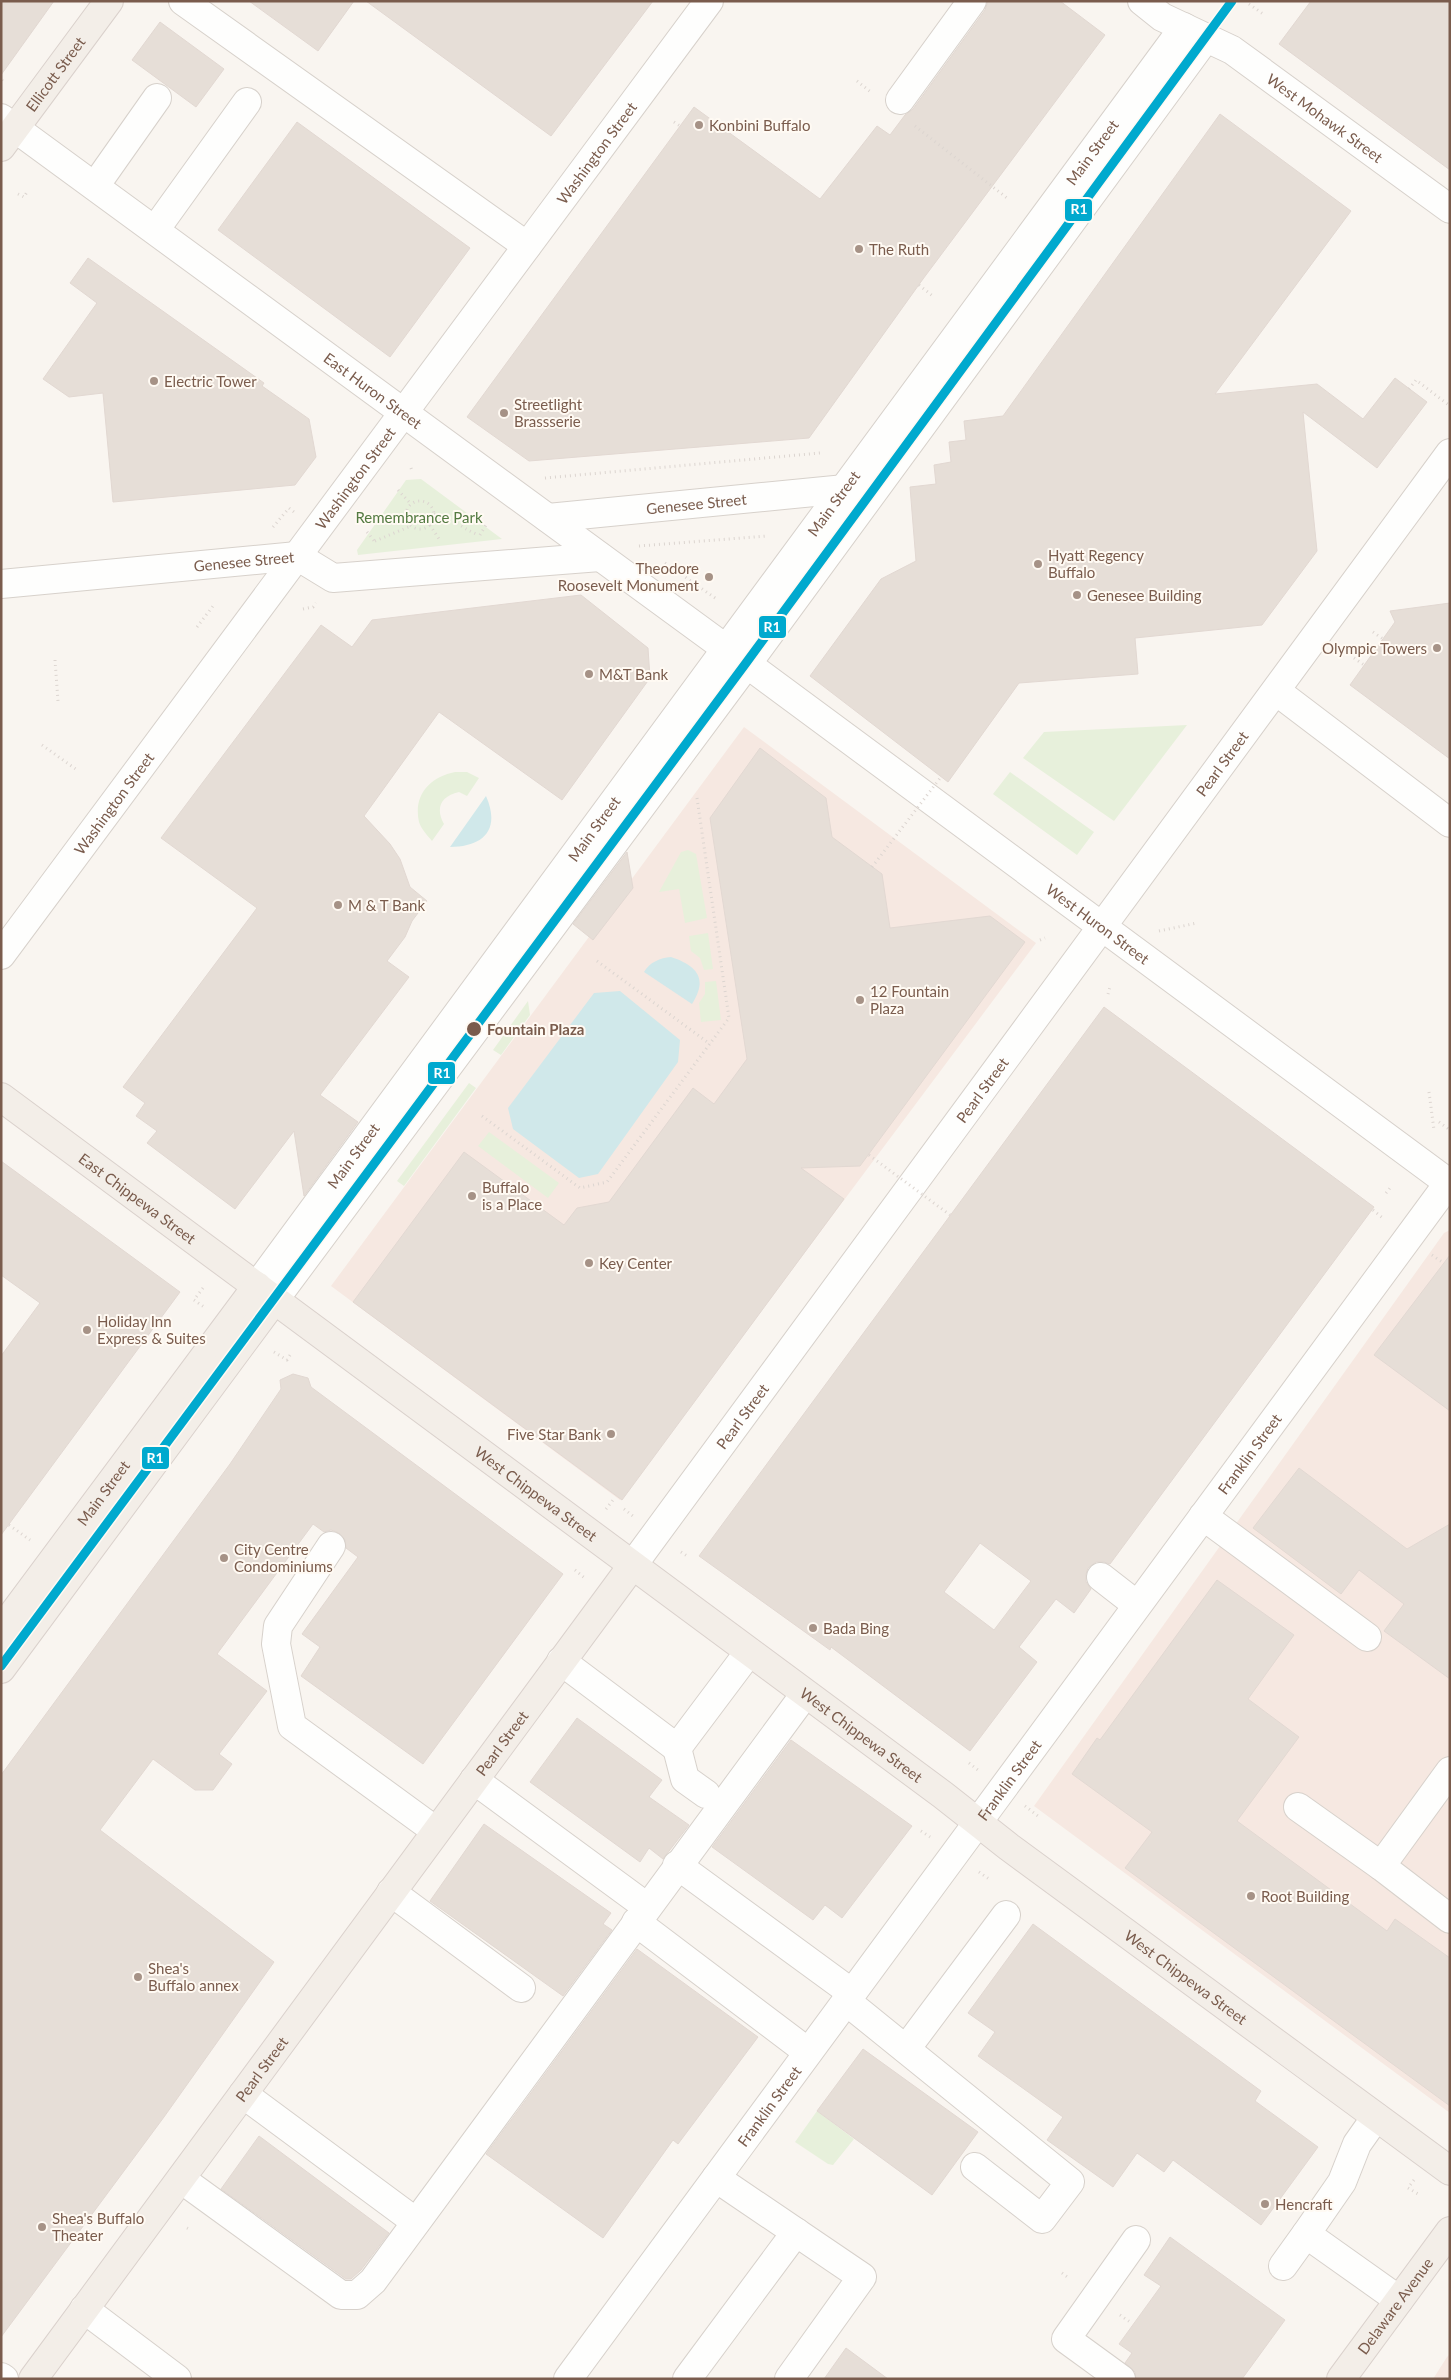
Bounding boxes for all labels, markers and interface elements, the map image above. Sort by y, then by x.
street label: Ellicott Street [22,32,89,115]
street label: West Mohawk Street [1263,69,1387,166]
street label: Washington Street [553,98,640,207]
place label: Konbini Buffalo [709,116,810,134]
street label: Main Street [1062,116,1122,188]
marker: Konbini Buffalo [693,119,705,131]
line badge: R1 [1064,198,1093,222]
text: R1 [1070,200,1088,217]
place label: The Ruth [869,240,929,258]
marker: The Ruth [853,243,865,255]
street label: East Huron Street [321,348,426,432]
place label: Electric Tower [164,372,257,390]
marker: Electric Tower [148,375,160,387]
place label: Streetlight Brassserie [514,395,583,430]
marker: Streetlight Brassserie [498,407,510,419]
street label: Washington Street [311,423,399,533]
street label: Main Street [803,467,864,539]
street label: Genesee Street [645,490,748,517]
park label: Remembrance Park [355,508,483,526]
place label: Hyatt Regency Buffalo [1048,546,1144,581]
street label: Genesee Street [193,547,296,575]
marker: Hyatt Regency Buffalo [1032,558,1044,570]
place label: Theodore Roosevelt Monument [558,559,700,594]
marker: Theodore Roosevelt Monument [703,571,715,583]
place label: Genesee Building [1087,586,1202,604]
marker: Genesee Building [1071,589,1083,601]
line badge: R1 [758,615,787,639]
text: R1 [763,618,781,635]
place label: Olympic Towers [1322,639,1427,657]
marker: Olympic Towers [1431,642,1443,654]
place label: M&T Bank [599,665,669,683]
marker: M&T Bank [583,668,595,680]
street label: Pearl Street [1192,727,1252,800]
street label: Washington Street [70,748,158,858]
street label: Main Street [564,792,624,865]
street label: West Huron Street [1043,880,1153,968]
place label: M & T Bank [348,896,425,914]
marker: M & T Bank [332,899,344,911]
place label: 12 Fountain Plaza [870,982,949,1017]
marker: 12 Fountain Plaza [854,994,866,1006]
marker: Fountain Plaza [465,1020,483,1038]
place label: Fountain Plaza [487,1020,584,1038]
street label: Pearl Street [952,1053,1012,1126]
line badge: R1 [427,1061,456,1085]
text: R1 [433,1064,451,1081]
street label: Main Street [323,1119,383,1192]
street label: East Chippewa Street [76,1149,200,1248]
place label: Buffalo is a Place [482,1178,542,1213]
marker: Buffalo is a Place [466,1190,478,1202]
place label: Key Center [599,1254,673,1272]
marker: Key Center [583,1257,595,1269]
place label: Holiday Inn Express & Suites [97,1312,206,1347]
marker: Holiday Inn Express & Suites [81,1324,93,1336]
street label: Pearl Street [712,1380,772,1452]
street label: Franklin Street [1214,1409,1285,1498]
place label: Five Star Bank [507,1425,601,1443]
marker: Five Star Bank [605,1428,617,1440]
street label: West Chippewa Street [471,1442,601,1545]
line badge: R1 [141,1446,170,1470]
text: R1 [146,1449,164,1466]
street label: Main Street [73,1456,134,1529]
place label: City Centre Condominiums [234,1540,333,1575]
marker: City Centre Condominiums [218,1552,230,1564]
place label: Bada Bing [823,1619,889,1637]
marker: Bada Bing [807,1622,819,1634]
street label: West Chippewa Street [797,1683,927,1786]
street label: Pearl Street [472,1706,532,1779]
street label: Franklin Street [974,1736,1045,1824]
place label: Root Building [1261,1887,1349,1905]
marker: Root Building [1245,1890,1257,1902]
street label: West Chippewa Street [1121,1926,1251,2028]
place label: Shea's Buffalo annex [148,1959,239,1994]
marker: Shea's Buffalo annex [132,1971,144,1983]
street label: Pearl Street [231,2032,292,2105]
street label: Franklin Street [733,2062,805,2150]
place label: Hencraft [1275,2195,1333,2213]
marker: Hencraft [1259,2198,1271,2210]
place label: Shea's Buffalo Theater [52,2209,144,2244]
marker: Shea's Buffalo Theater [36,2221,48,2233]
street label: Delaware Avenue [1353,2254,1436,2358]

